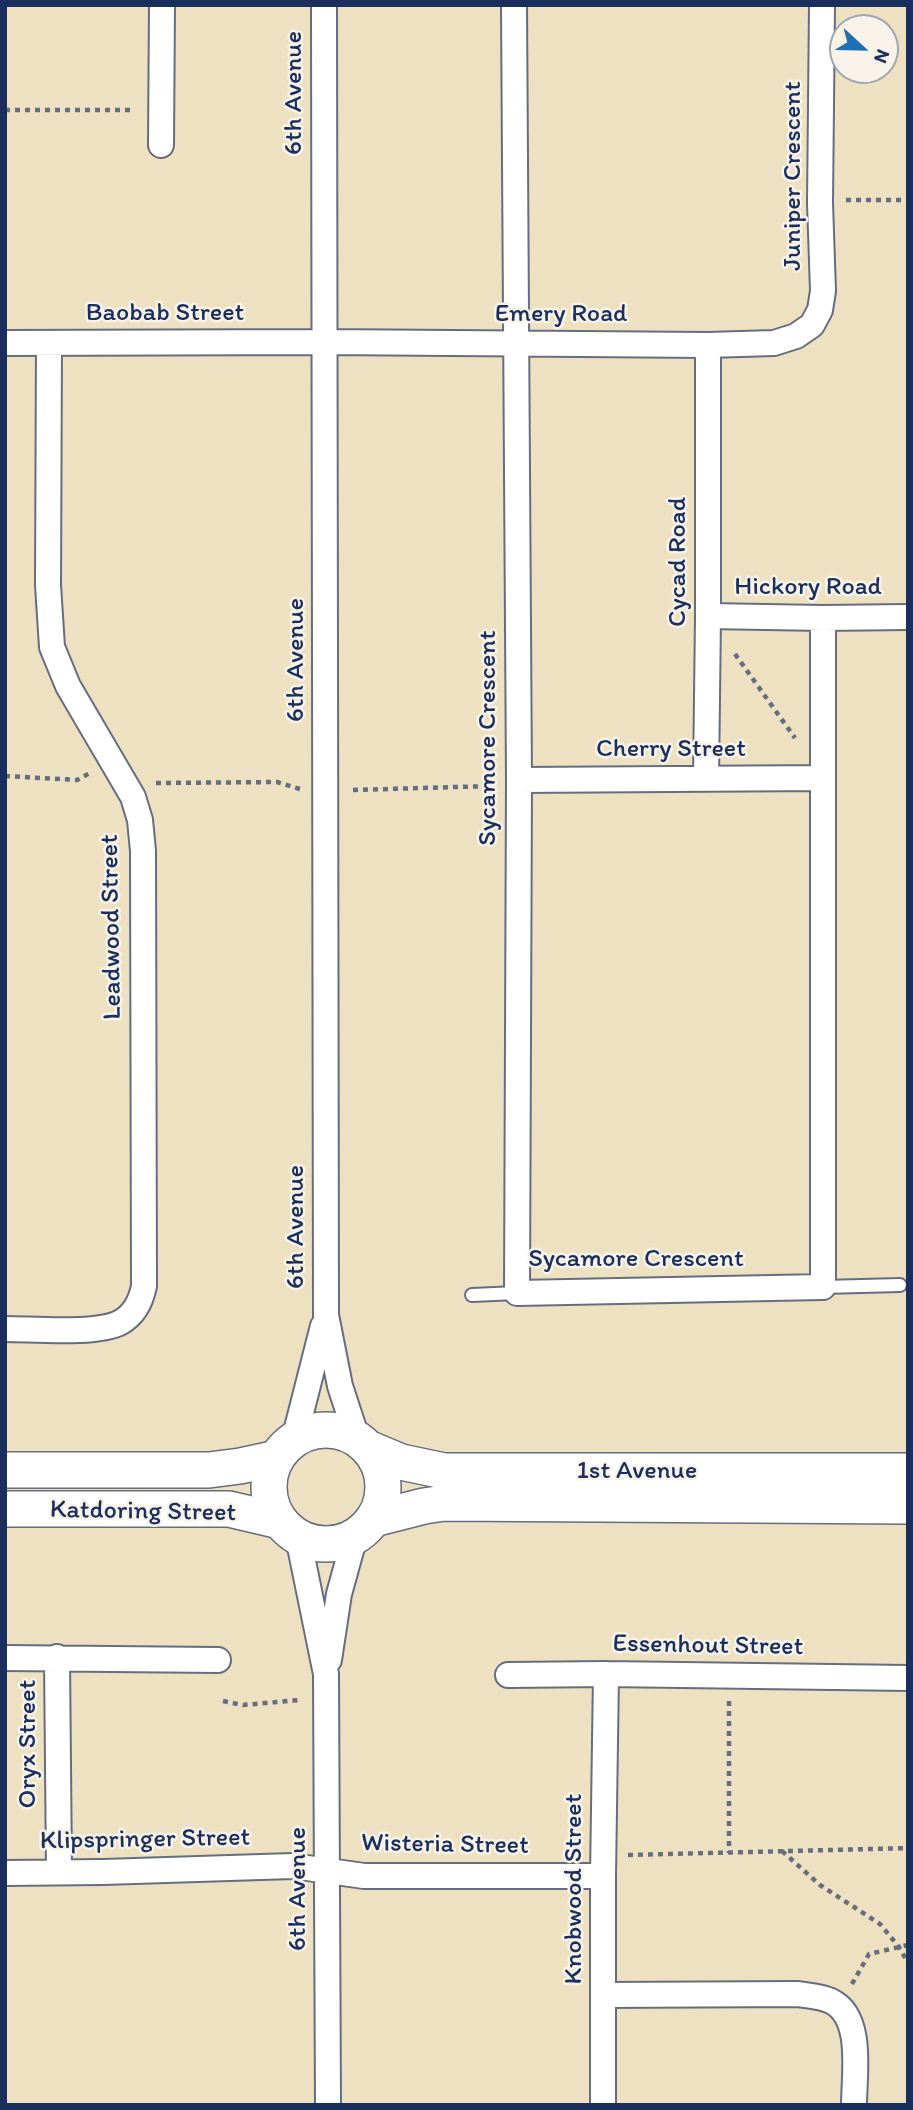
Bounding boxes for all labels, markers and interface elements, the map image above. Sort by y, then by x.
north arrow [829,14,899,84]
street label: 6th Avenue [278,31,310,155]
text: N [869,46,895,67]
street label: Juniper Crescent [777,81,809,271]
street label: Baobab Street [86,297,244,329]
street label: Emery Road [495,298,627,330]
street label: Cycad Road [662,497,694,627]
street label: Hickory Road [734,571,882,603]
street label: 6th Avenue [280,598,312,722]
street label: Sycamore Crescent [472,630,504,846]
street label: Cherry Street [596,733,746,765]
street label: Leadwood Street [95,834,129,1020]
street label: 6th Avenue [280,1165,312,1289]
street label: Sycamore Crescent [528,1243,744,1275]
street label: 1st Avenue [577,1455,697,1487]
street label: Katdoring Street [50,1495,236,1529]
street label: Essenhout Street [612,1629,804,1663]
street label: Oryx Street [12,1680,44,1808]
street label: Knobwood Street [558,1794,590,1984]
street label: Klipspringer Street [40,1823,250,1857]
street label: 6th Avenue [282,1827,314,1951]
street label: Wisteria Street [361,1828,529,1862]

